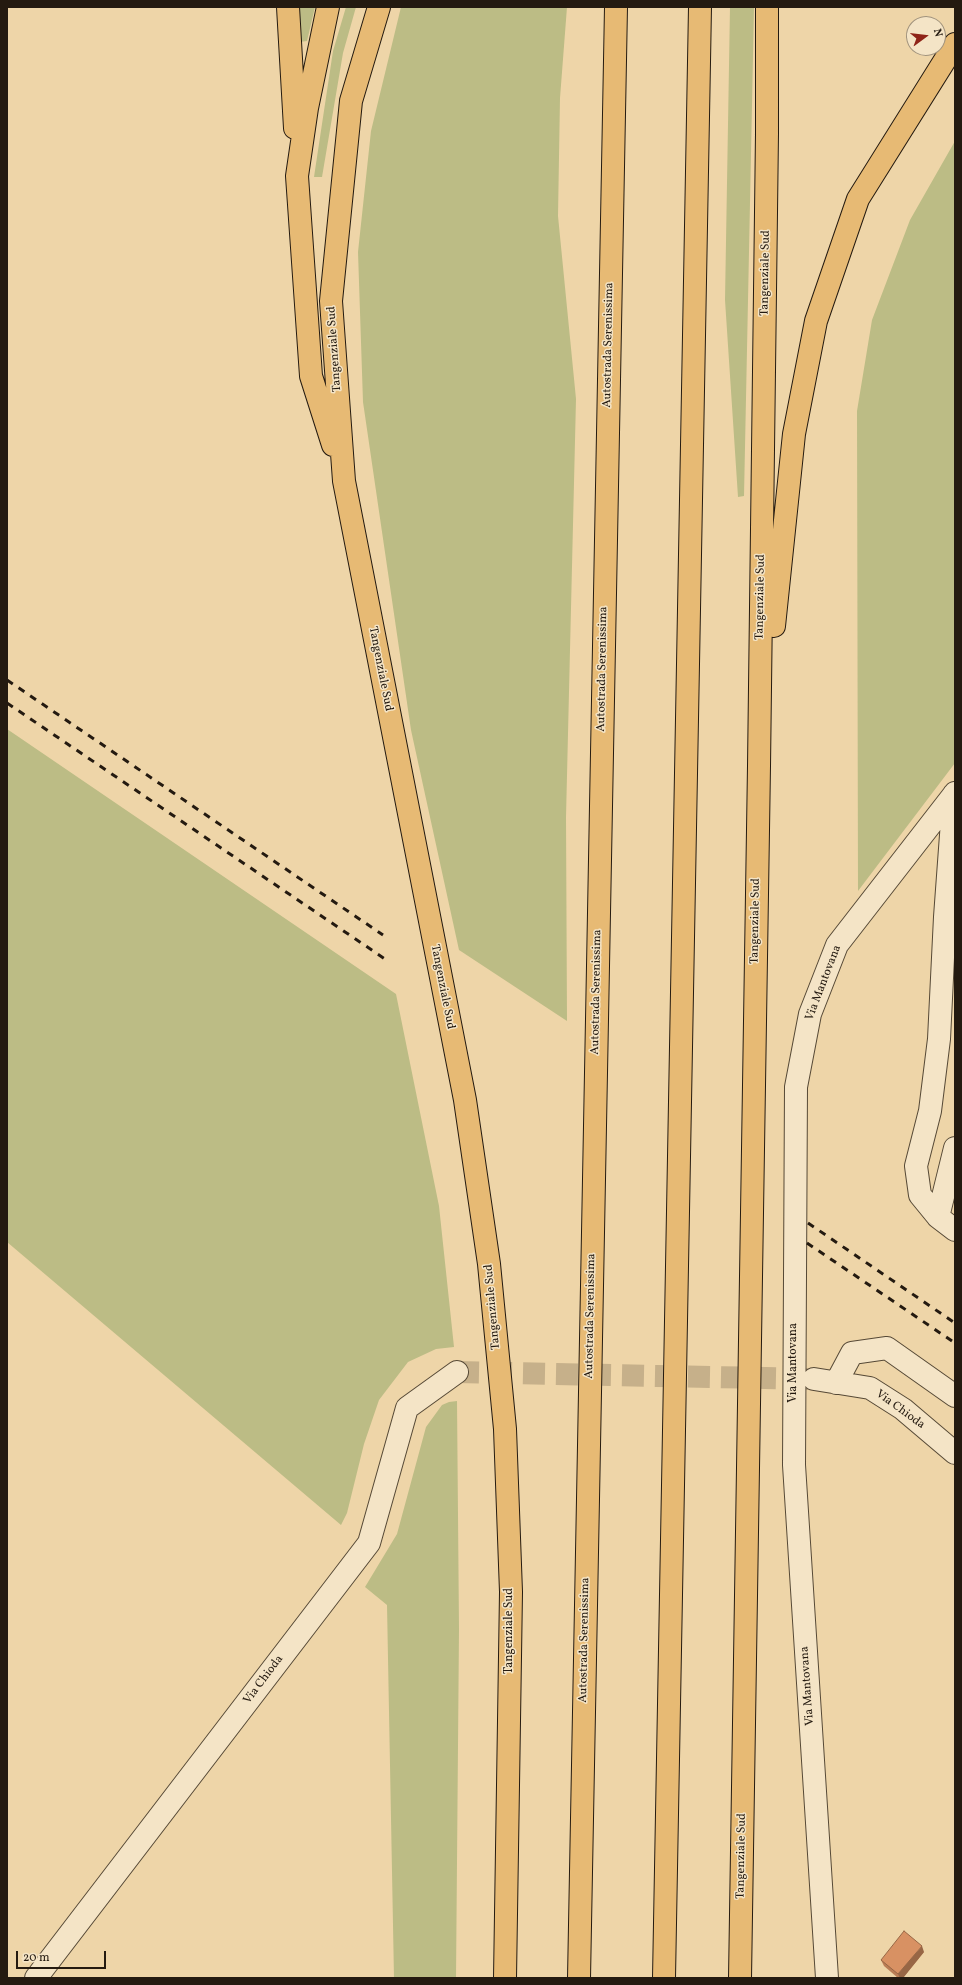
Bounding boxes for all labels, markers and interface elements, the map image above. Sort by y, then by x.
north arrow [906,16,946,56]
text: N [929,27,945,39]
street label: Tangenziale Sud [758,230,774,316]
street label: Autostrada Serenissima [601,282,617,408]
street label: Tangenziale Sud [325,306,345,392]
street label: Tangenziale Sud [753,554,769,640]
street label: Autostrada Serenissima [595,606,611,732]
street label: Tangenziale Sud [365,625,395,713]
street label: Tangenziale Sud [748,878,764,964]
street label: Autostrada Serenissima [589,929,605,1055]
street label: Tangenziale Sud [427,943,457,1031]
street label: Via Mantovana [803,943,845,1023]
street label: Autostrada Serenissima [583,1253,599,1379]
street label: Tangenziale Sud [482,1264,504,1350]
street label: Via Mantovana [787,1323,801,1403]
street label: Via Chioda [873,1387,927,1433]
street label: Autostrada Serenissima [577,1577,593,1703]
street label: Tangenziale Sud [503,1588,517,1674]
street label: Via Mantovana [798,1646,818,1726]
street label: Via Chioda [241,1653,287,1707]
street label: Tangenziale Sud [734,1813,750,1899]
scale bar [18,1943,108,1969]
text: 20 m [23,1950,50,1966]

